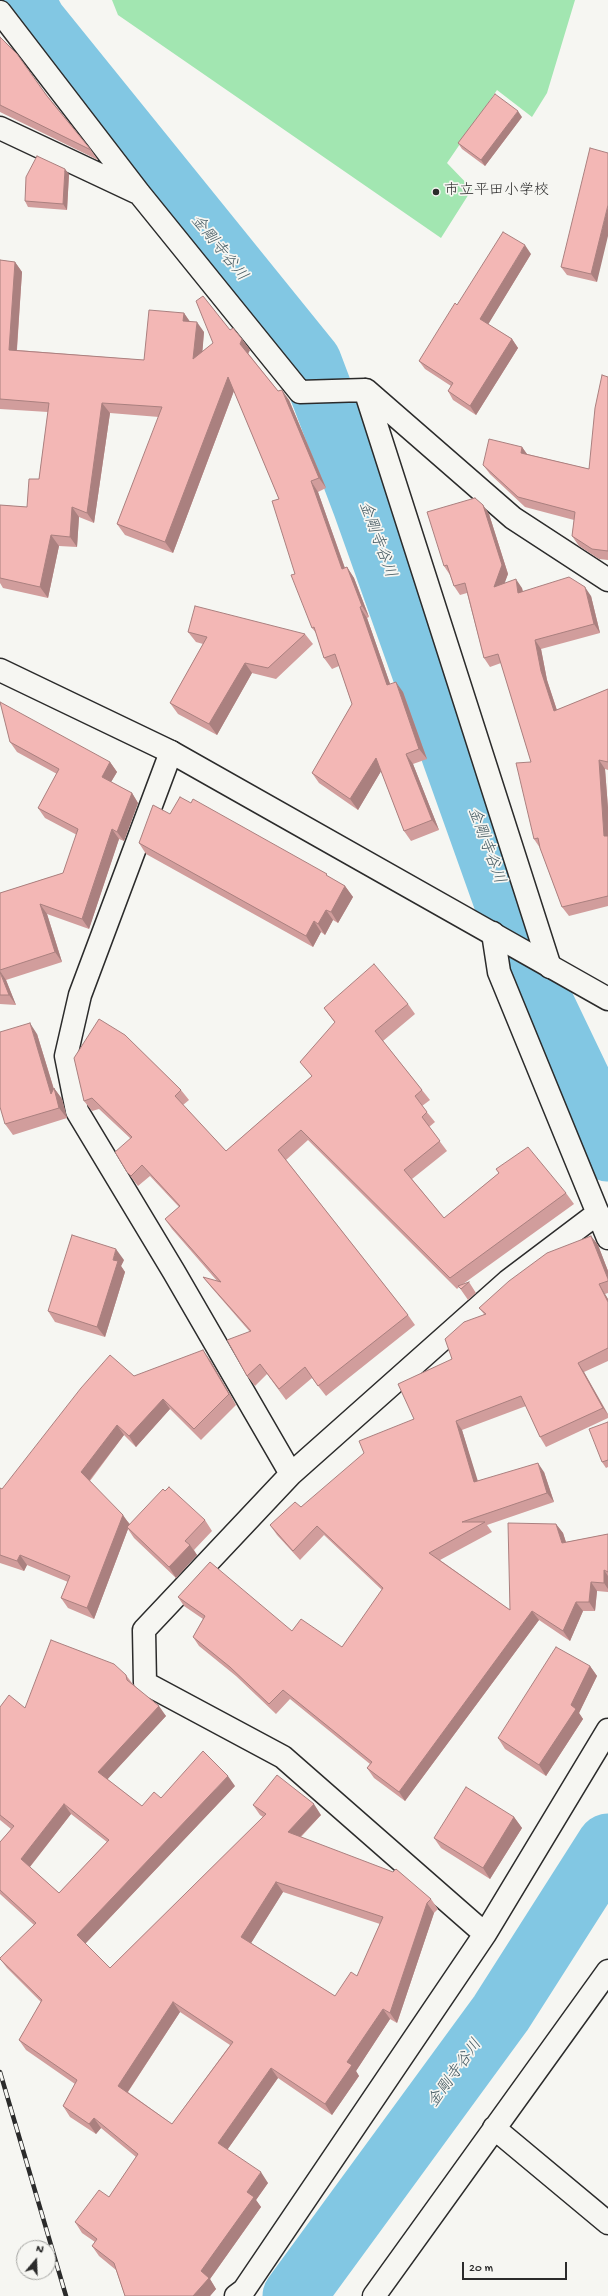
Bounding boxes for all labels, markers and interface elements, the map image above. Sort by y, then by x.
place label: 市立平田小学校 [444,183,549,201]
marker: 市立平田小学校 [431,187,441,197]
water label: 金剛寺谷川 [185,212,251,286]
water label: 金剛寺谷川 [353,499,399,581]
water label: 金剛寺谷川 [462,805,508,887]
water label: 金剛寺谷川 [425,2036,487,2112]
north arrow [16,2240,56,2280]
text: N [34,2243,45,2256]
scale bar [464,2254,569,2280]
text: 20 m [469,2262,493,2276]

